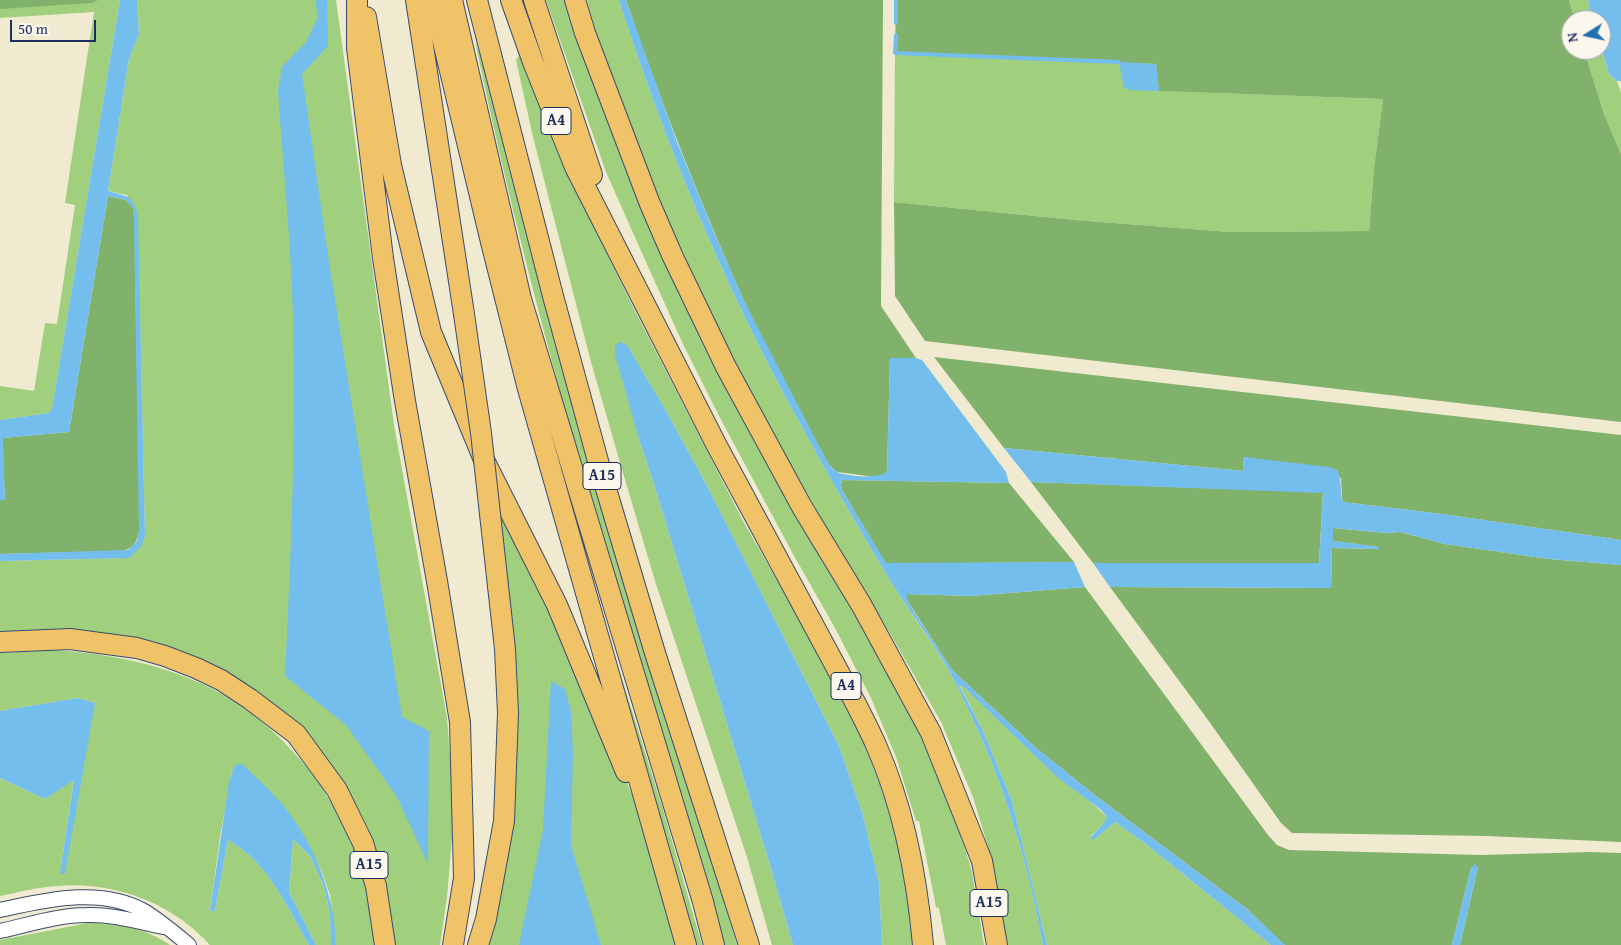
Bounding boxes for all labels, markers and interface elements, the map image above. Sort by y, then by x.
scale bar [12,10,99,42]
north arrow [1561,10,1611,60]
text: 50 m [18,18,48,39]
text: N [1562,31,1583,44]
road number: A4 [541,108,571,134]
road number: A15 [583,462,621,490]
road number: A4 [831,672,861,699]
road number: A15 [350,852,388,878]
road number: A15 [970,890,1008,916]

